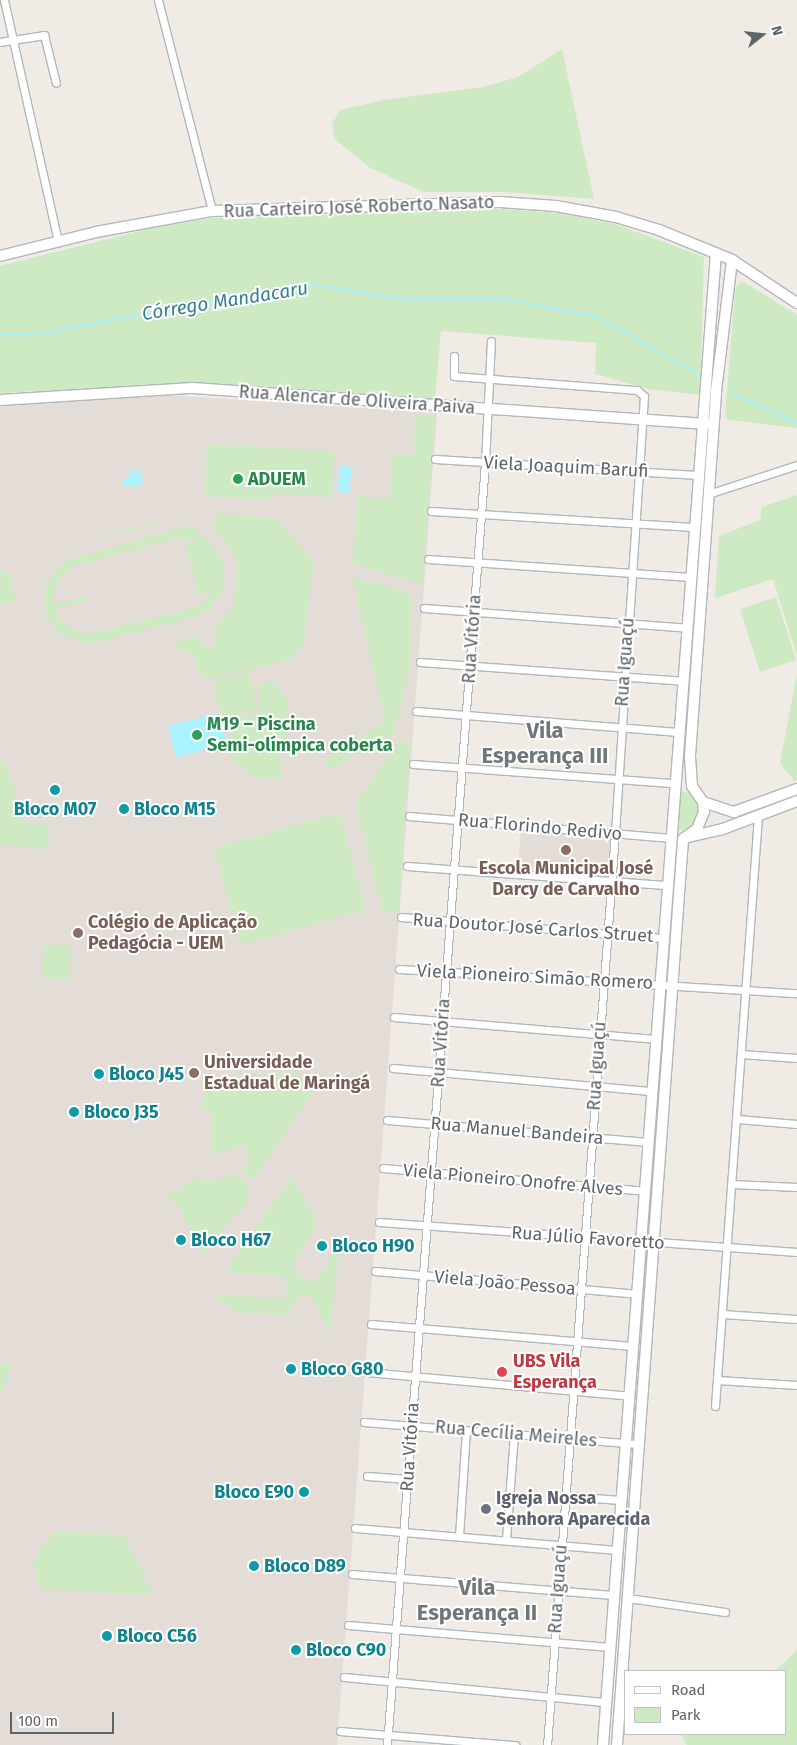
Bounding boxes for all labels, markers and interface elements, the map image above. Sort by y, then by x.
north arrow [737,10,787,60]
text: N [767,24,786,38]
street label: Rua Carteiro José Roberto Nasato [223,191,495,223]
water label: Córrego Mandacaru [140,277,310,325]
street label: Rua Alencar de Oliveira Paiva [238,381,476,419]
street label: Viela Joaquim Barufi [483,452,649,482]
place label: ADUEM [248,468,306,490]
marker: ADUEM [232,473,244,485]
street label: Rua Vitória [458,594,486,684]
street label: Rua Iguaçú [611,617,639,707]
place label: M19 – Piscina Semi-olímpica coberta [207,714,393,756]
district label: Vila Esperança III [481,717,609,768]
marker: M19 – Piscina Semi-olímpica coberta [191,729,203,741]
marker: Bloco M07 [49,784,61,796]
place label: Bloco M07 [14,798,96,820]
place label: Bloco M15 [134,798,216,820]
marker: Bloco M15 [118,803,130,815]
street label: Rua Florindo Redivo [457,809,623,845]
marker: Escola Municipal José Darcy de Carvalho [560,844,572,856]
place label: Escola Municipal José Darcy de Carvalho [479,858,653,901]
street label: Rua Doutor José Carlos Struet [412,909,654,947]
place label: Colégio de Aplicação Pedagócia - UEM [88,912,257,954]
marker: Colégio de Aplicação Pedagócia - UEM [72,927,84,939]
street label: Viela Pioneiro Simão Romero [416,960,654,994]
street label: Rua Vitória [427,998,455,1088]
street label: Rua Iguaçú [583,1021,611,1111]
place label: Universidade Estadual de Maringá [204,1052,370,1094]
place label: Bloco J45 [109,1063,184,1085]
marker: Universidade Estadual de Maringá [188,1067,200,1079]
marker: Bloco J45 [93,1068,105,1080]
place label: Bloco J35 [84,1101,159,1123]
marker: Bloco J35 [68,1106,80,1118]
street label: Rua Manuel Bandeira [430,1113,604,1149]
street label: Viela Pioneiro Onofre Alves [402,1160,624,1200]
street label: Rua Júlio Favoretto [511,1222,665,1254]
place label: Bloco H67 [191,1229,271,1251]
marker: Bloco H67 [175,1234,187,1246]
place label: Bloco H90 [332,1235,415,1257]
marker: Bloco H90 [316,1240,328,1252]
street label: Viela João Pessoa [433,1266,577,1300]
place label: UBS Vila Esperança [513,1351,597,1394]
place label: Bloco G80 [301,1358,384,1380]
marker: Bloco G80 [285,1363,297,1375]
marker: UBS Vila Esperança [495,1365,509,1379]
street label: Rua Vitória [396,1402,424,1492]
street label: Rua Cecília Meireles [434,1416,598,1452]
place label: Bloco E90 [214,1481,294,1503]
marker: Bloco E90 [298,1486,310,1498]
place label: Igreja Nossa Senhora Aparecida [496,1488,650,1530]
marker: Igreja Nossa Senhora Aparecida [480,1503,492,1515]
street label: Rua Iguaçú [544,1544,572,1634]
place label: Bloco D89 [264,1555,346,1577]
marker: Bloco D89 [248,1560,260,1572]
district label: Vila Esperança II [417,1574,537,1625]
place label: Bloco C56 [117,1625,197,1647]
marker: Bloco C56 [101,1630,113,1642]
place label: Bloco C90 [306,1639,386,1661]
marker: Bloco C90 [290,1644,302,1656]
legend [624,1670,787,1735]
text: Road [671,1681,706,1699]
scale bar [12,1702,116,1734]
text: Park [671,1706,701,1724]
text: 100 m [18,1712,58,1730]

